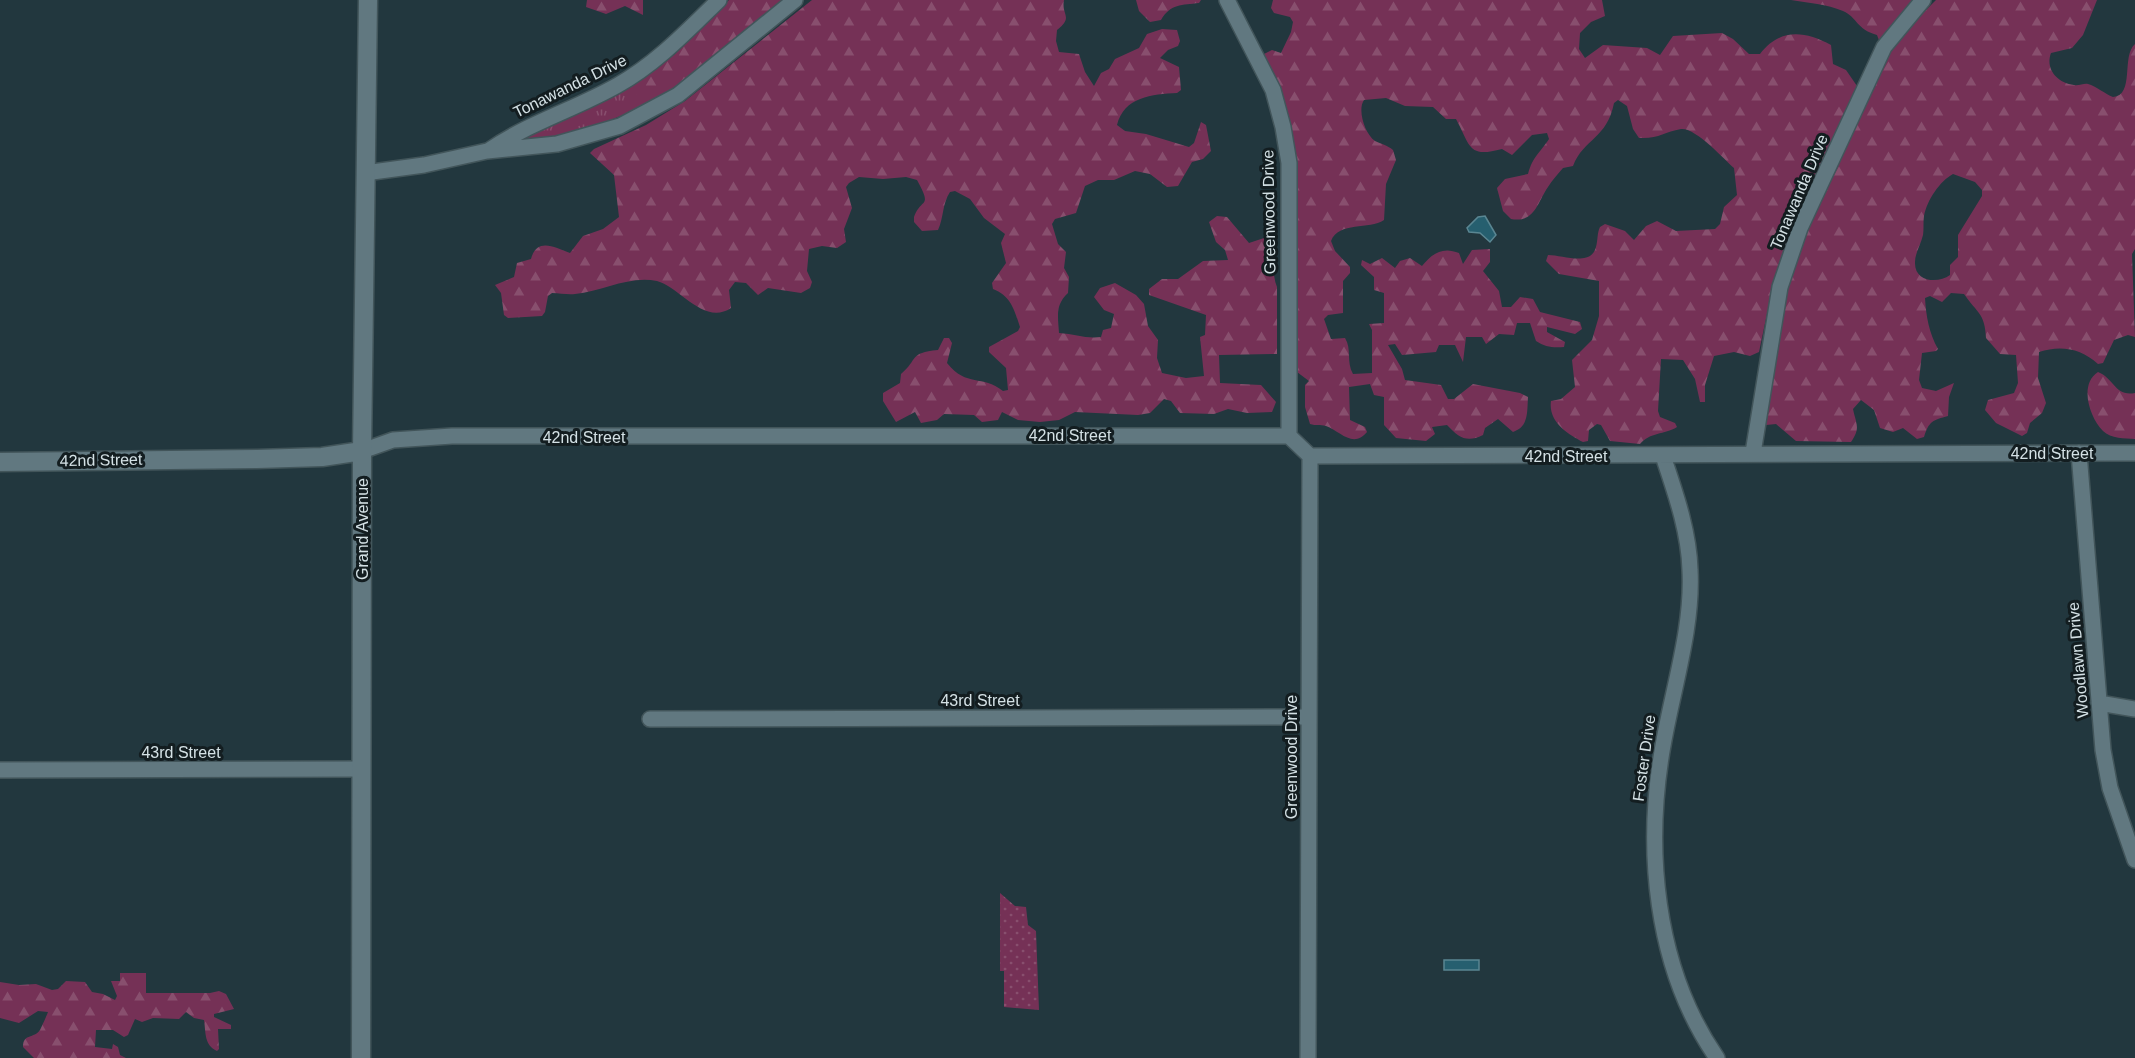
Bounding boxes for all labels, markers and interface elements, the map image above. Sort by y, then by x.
street label: Tonawanda Drive [511,51,629,121]
street label: Tonawanda Drive [1767,132,1831,252]
street label: Greenwood Drive [1259,150,1279,274]
street label: 42nd Street [1029,427,1112,444]
street label: 42nd Street [543,429,626,446]
street label: 42nd Street [2011,445,2094,462]
street label: 42nd Street [1525,448,1608,465]
street label: 42nd Street [59,451,143,469]
street label: Grand Avenue [354,478,371,580]
street label: Woodlawn Drive [2064,601,2092,719]
street label: 43rd Street [940,692,1020,709]
street label: Greenwood Drive [1283,695,1300,819]
street label: Foster Drive [1630,714,1658,802]
street label: 43rd Street [141,744,221,761]

